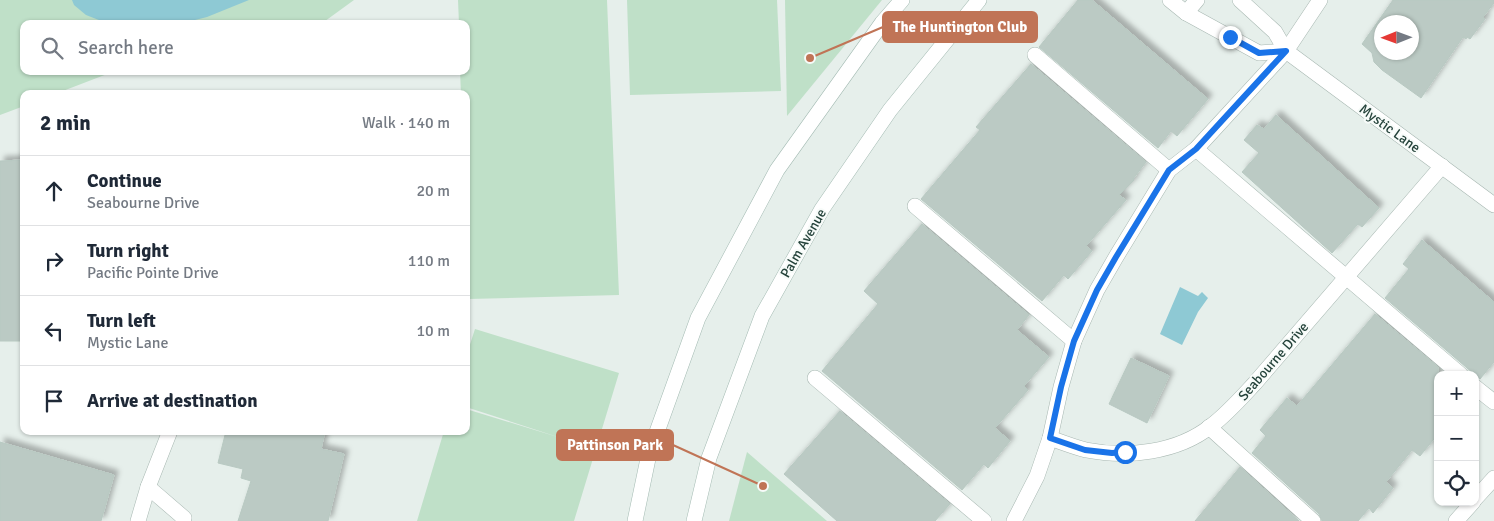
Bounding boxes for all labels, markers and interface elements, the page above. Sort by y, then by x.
callout: The Huntington Club [883,12,1037,42]
north arrow [1374,15,1419,60]
text: The Huntington Club [893,18,1027,36]
search box [20,20,470,75]
route end [1219,26,1242,49]
icon: search [38,34,66,62]
text: Search here [78,36,174,60]
street label: Mystic Lane [1356,101,1424,156]
text: 2 min [40,110,91,136]
text: Walk · 140 m [362,113,450,133]
text: Continue [87,169,162,193]
icon: ahead [40,177,68,205]
text: 20 m [416,181,450,201]
text: Seabourne Drive [87,193,199,213]
street label: Palm Avenue [777,206,830,281]
text: Turn right [87,239,169,263]
icon: right [40,247,68,275]
text: 110 m [408,251,450,271]
text: Pacific Pointe Drive [87,263,219,283]
text: Turn left [87,309,156,333]
icon: left [40,317,68,345]
street label: Seabourne Drive [1235,319,1312,404]
text: 10 m [416,321,450,341]
text: Mystic Lane [87,333,169,353]
map controls [1434,371,1479,506]
button: + [1434,371,1479,416]
icon: arrive [40,387,68,415]
text: Arrive at destination [87,389,258,413]
button: − [1434,416,1479,461]
callout: Pattinson Park [557,430,673,460]
text: Pattinson Park [567,436,663,454]
route start [1114,441,1137,464]
button: locate [1434,461,1479,506]

